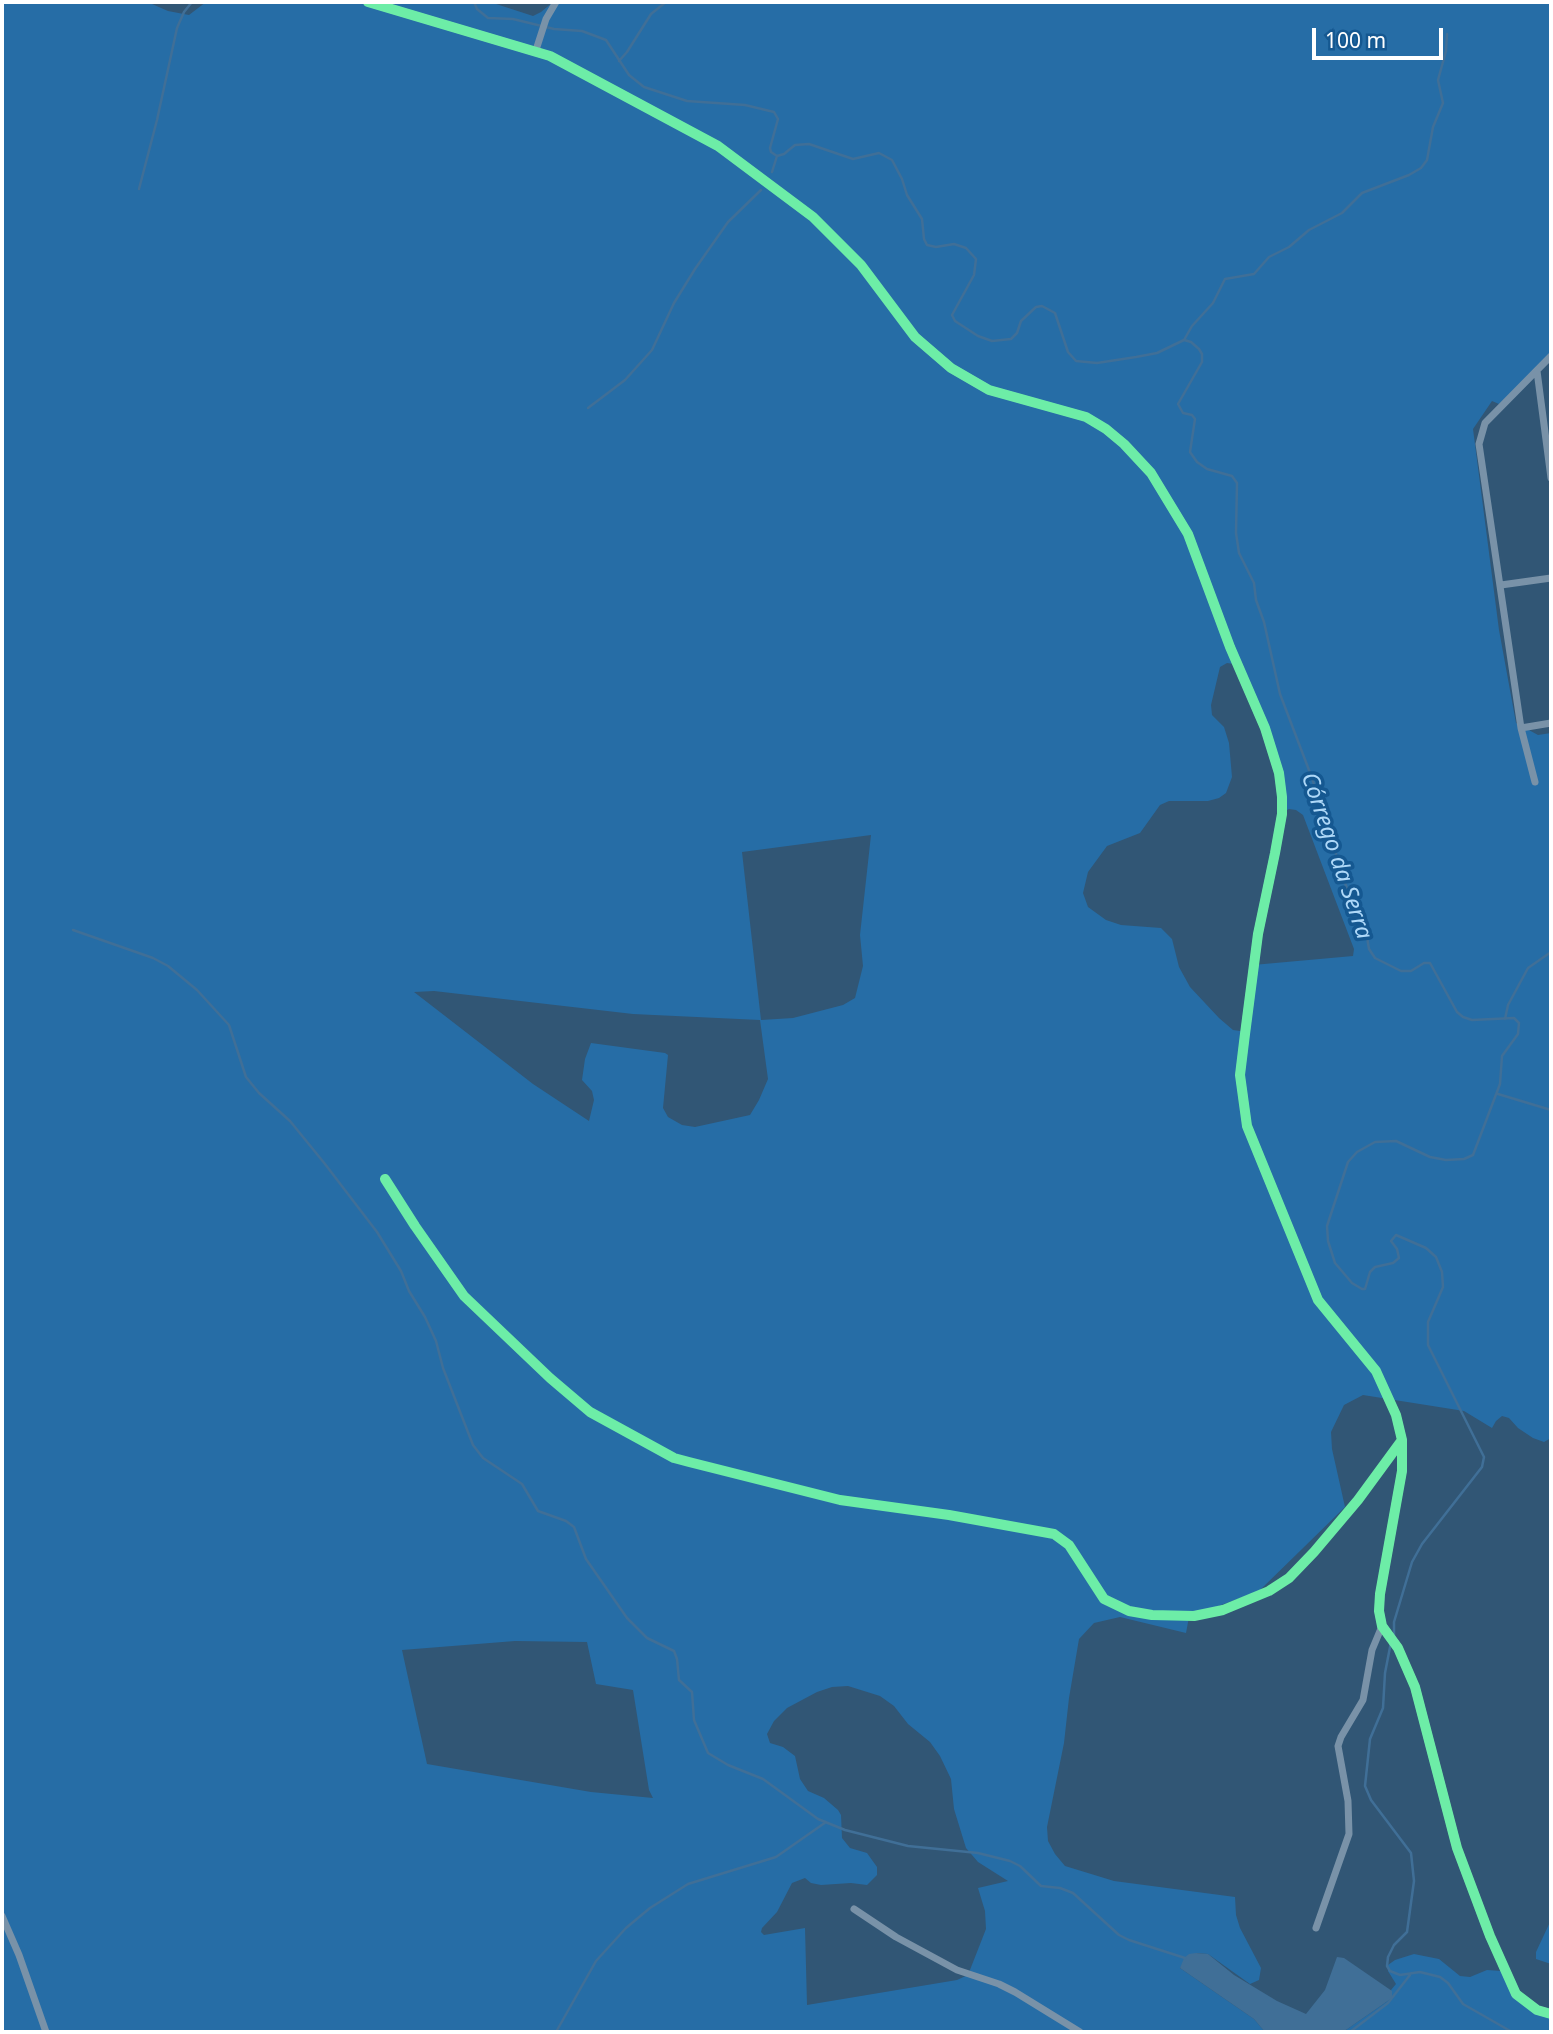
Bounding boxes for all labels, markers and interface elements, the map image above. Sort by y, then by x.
scale bar [1315,14,1446,58]
text: 100 m [1325,26,1386,54]
water label: Córrego da Serra [1295,769,1377,943]

